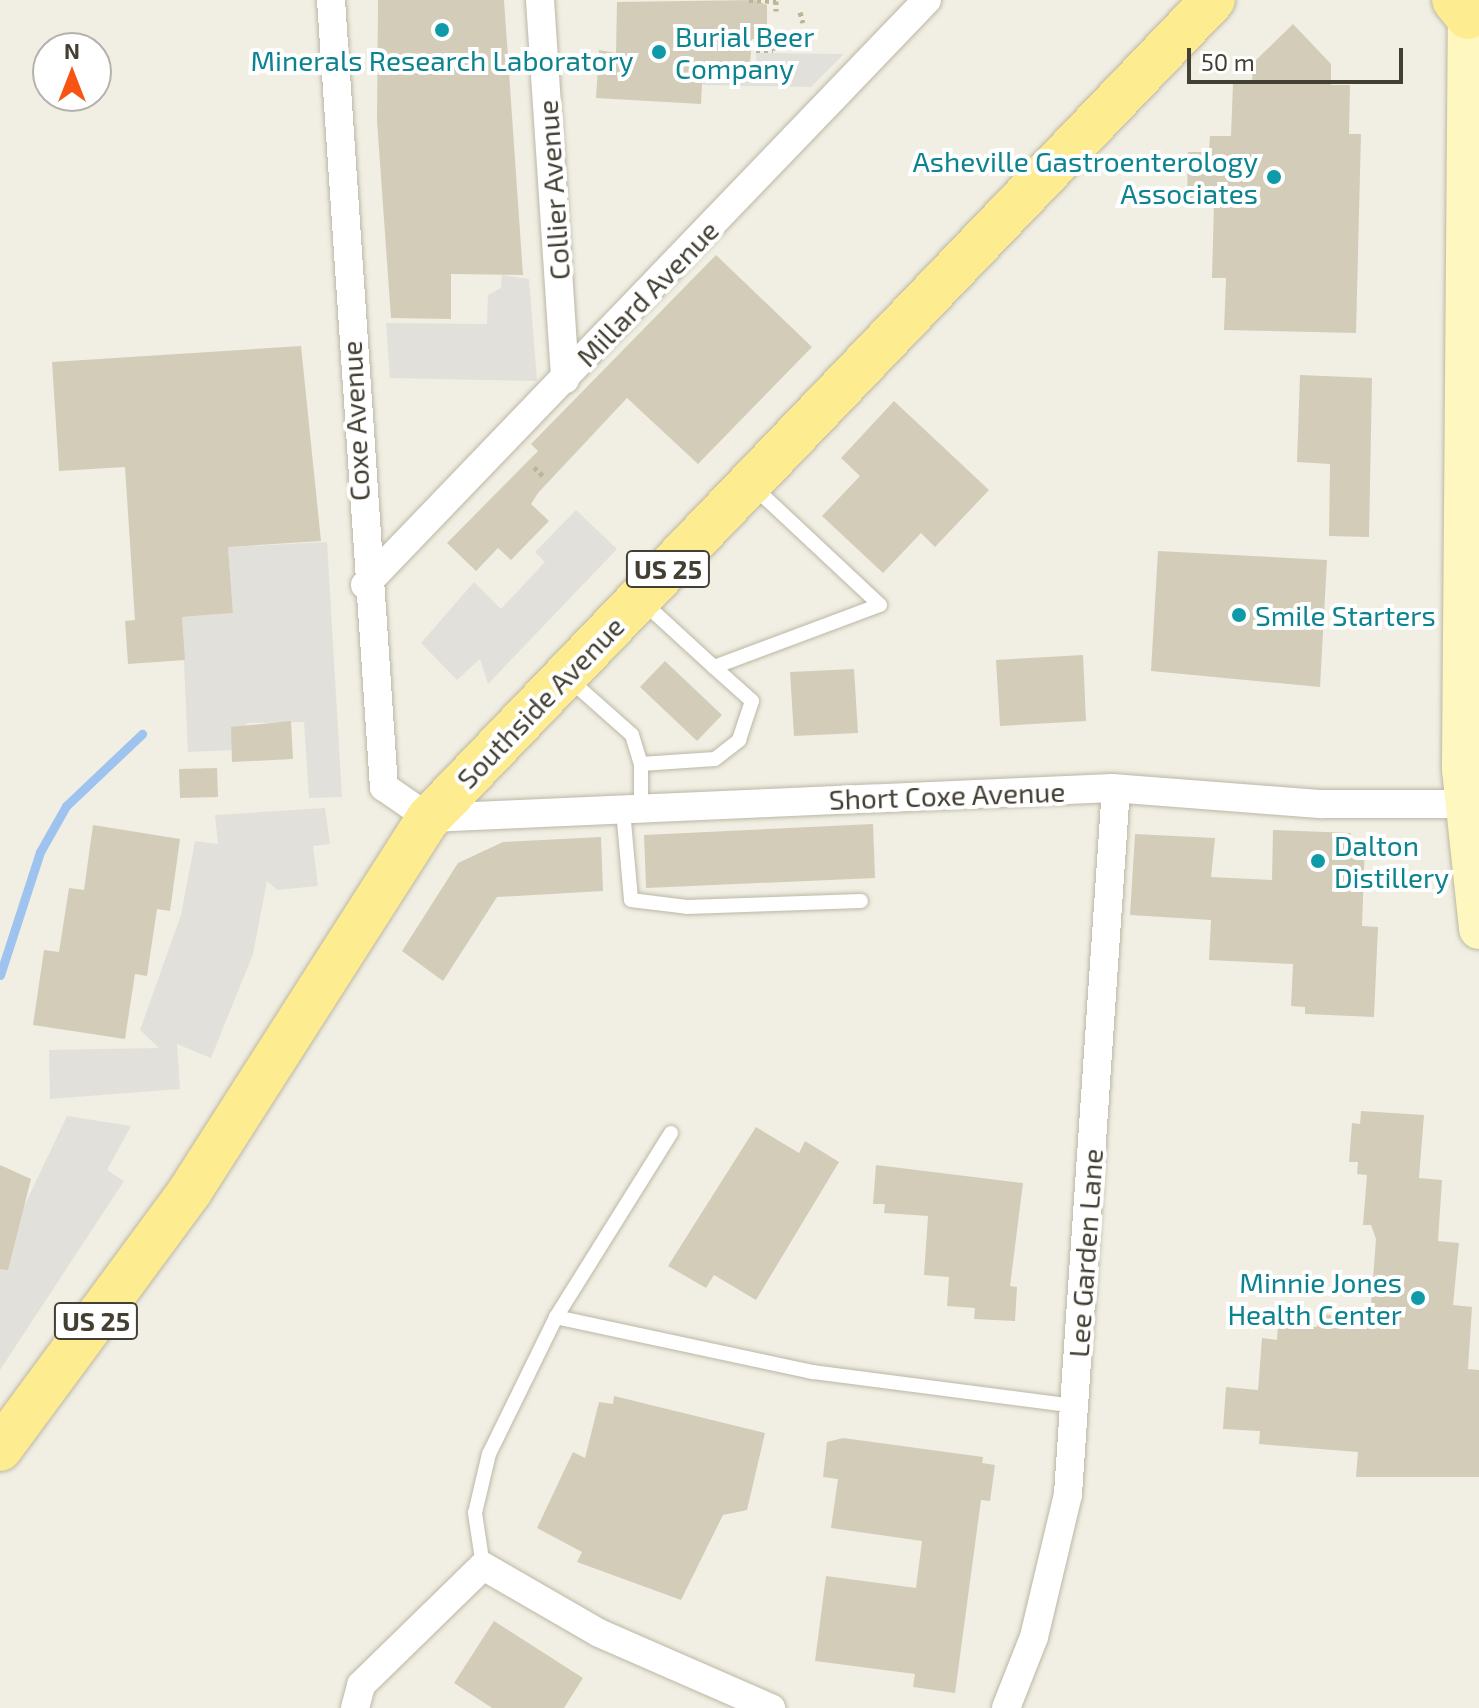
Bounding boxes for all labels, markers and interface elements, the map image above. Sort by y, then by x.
place label: Burial Beer Company [675,19,815,85]
marker: Minerals Research Laboratory [433,21,451,39]
north arrow [32,32,112,112]
scale bar [1191,32,1407,82]
text: N [64,37,80,63]
place label: Minerals Research Laboratory [251,43,633,77]
marker: Burial Beer Company [650,43,668,61]
text: 50 m [1201,47,1255,76]
street label: Collier Avenue [530,98,576,282]
place label: Asheville Gastroenterology Associates [912,144,1258,210]
marker: Asheville Gastroenterology Associates [1265,168,1283,186]
street label: Millard Avenue [569,213,725,373]
street label: Coxe Avenue [334,340,376,502]
road number: US 25 [624,547,712,591]
place label: Smile Starters [1255,598,1436,632]
marker: Smile Starters [1230,606,1248,624]
street label: Southside Avenue [449,609,631,795]
street label: Short Coxe Avenue [828,774,1066,816]
place label: Dalton Distillery [1334,828,1449,894]
marker: Dalton Distillery [1309,852,1327,870]
street label: Lee Garden Lane [1061,1147,1109,1359]
place label: Minnie Jones Health Center [1227,1265,1402,1331]
marker: Minnie Jones Health Center [1409,1289,1427,1307]
road number: US 25 [52,1299,140,1343]

